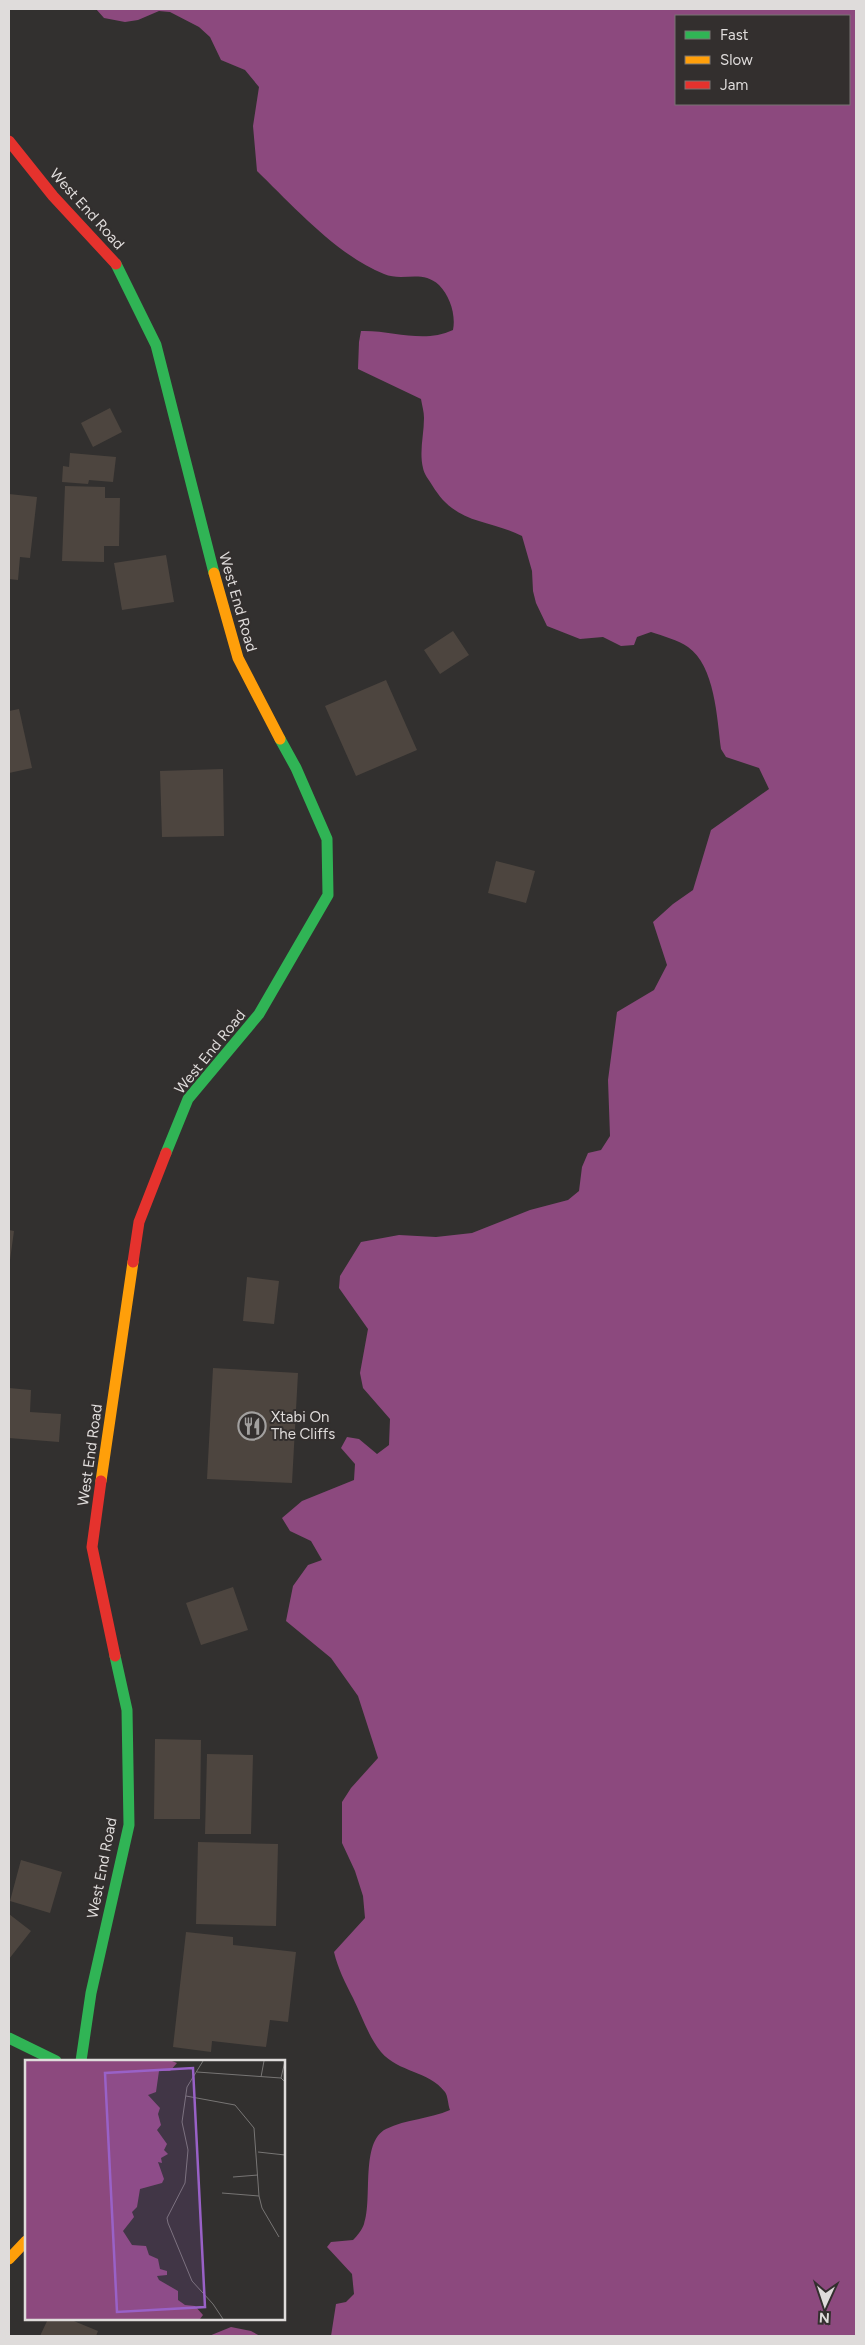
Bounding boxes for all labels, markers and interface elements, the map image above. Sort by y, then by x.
legend [675,15,850,105]
text: Fast [720,26,749,44]
text: Slow [720,51,753,69]
text: Jam [720,76,748,94]
street label: West End Road [46,165,128,253]
street label: West End Road [215,550,261,654]
street label: West End Road [171,1006,249,1098]
street label: West End Road [74,1403,106,1507]
place label: Xtabi On The Cliffs [271,1408,335,1443]
restaurant icon: Xtabi On The Cliffs [237,1411,267,1441]
street label: West End Road [83,1816,121,1920]
inset map [25,2060,285,2320]
north arrow [800,2280,850,2330]
text: N [818,2309,830,2326]

